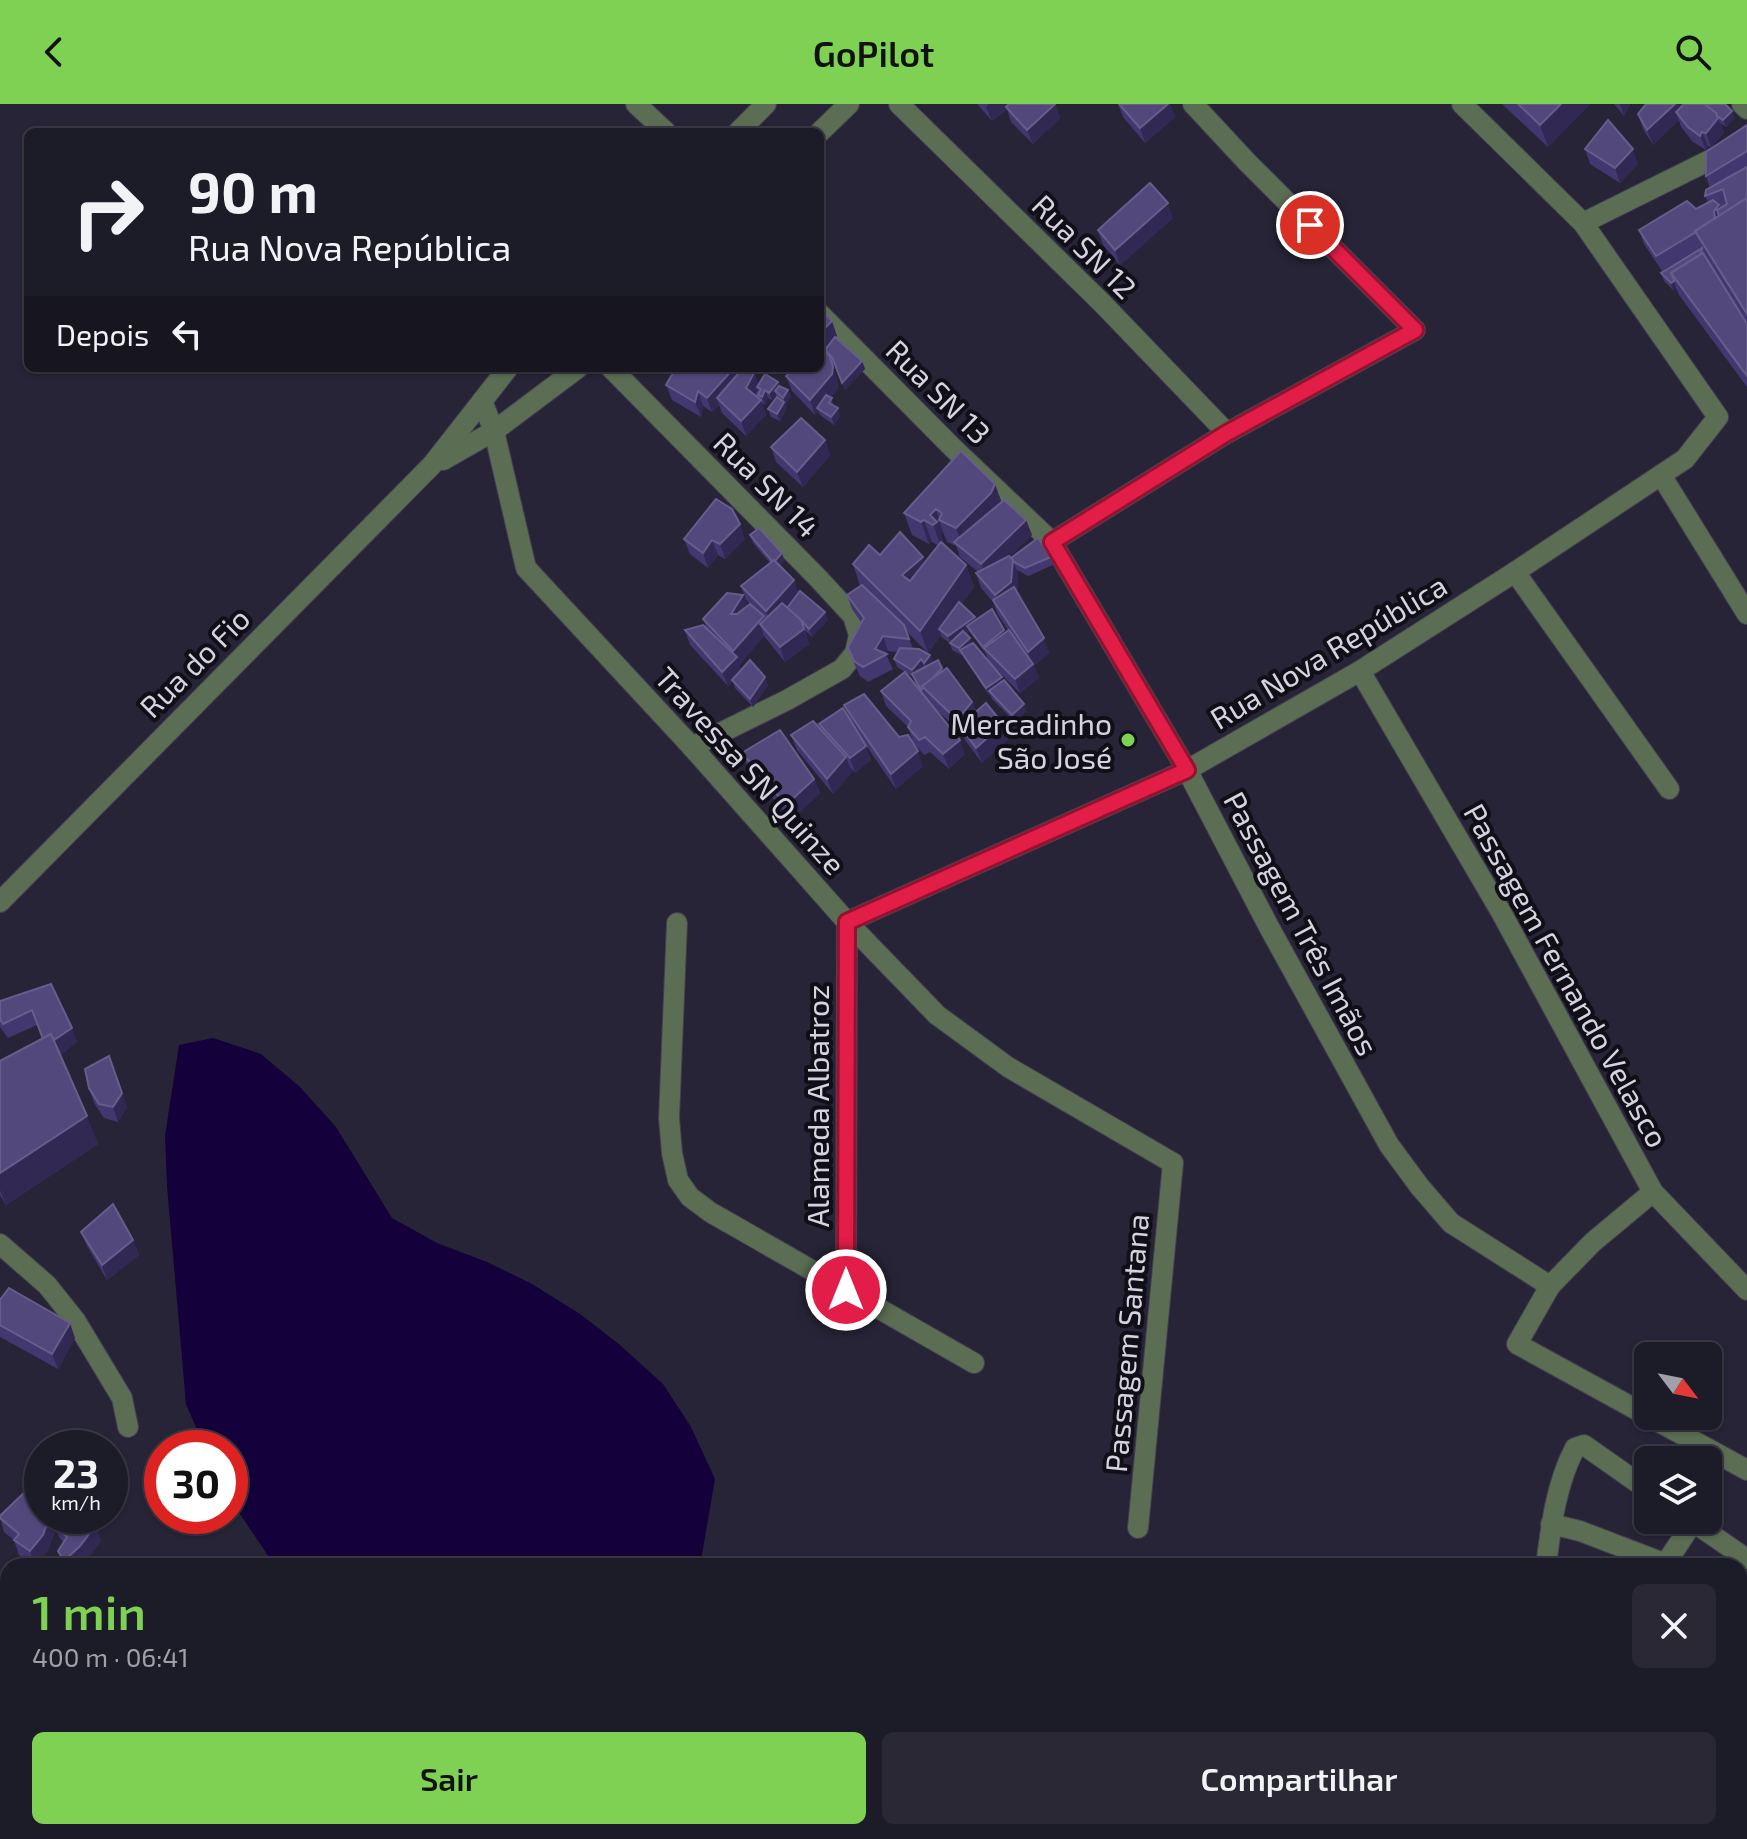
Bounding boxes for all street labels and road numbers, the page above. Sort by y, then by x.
street label: Rua SN 12 [1026,187,1144,305]
street label: Rua SN 13 [880,332,998,450]
street label: Rua SN 14 [707,424,827,544]
street label: Rua Nova República [1203,566,1453,736]
street label: Rua do Fio [132,600,256,724]
street label: Travessa SN Quinze [648,659,854,881]
street label: Passagem Três Imãos [1217,785,1387,1061]
street label: Passagem Fernando Velasco [1457,797,1677,1153]
street label: Alameda Albatroz [799,985,835,1227]
street label: Passagem Santana [1097,1212,1155,1474]

